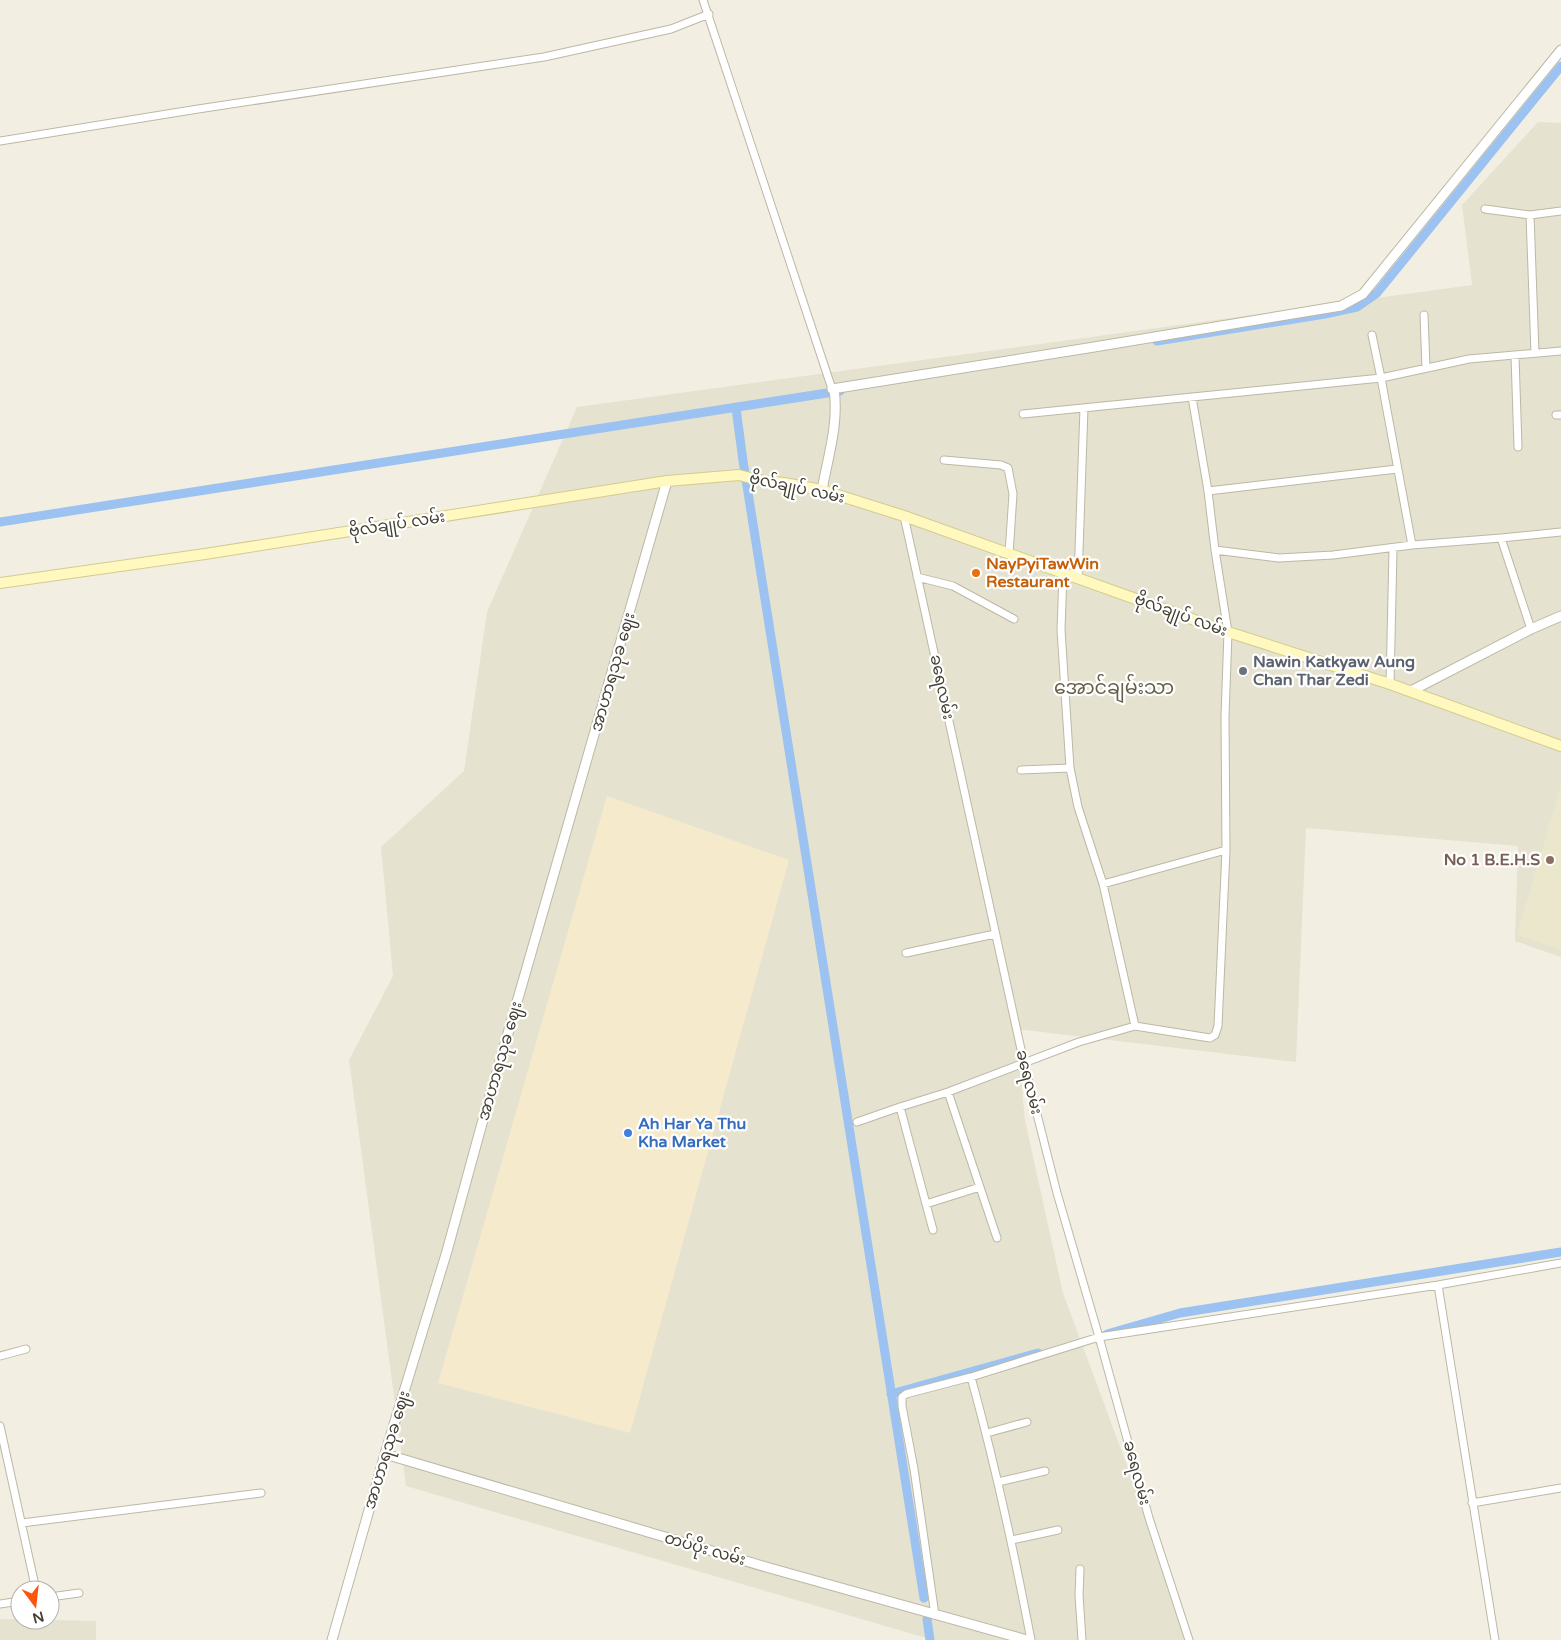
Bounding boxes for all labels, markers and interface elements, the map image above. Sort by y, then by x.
street label: ဗိုလ်ချုပ် လမ်း [747,466,847,512]
street label: ဗိုလ်ချုပ် လမ်း [347,505,447,545]
place label: NayPyiTawWin Restaurant [986,554,1099,592]
marker: NayPyiTawWin Restaurant [970,567,982,579]
street label: ဗိုလ်ချုပ် လမ်း [1131,587,1231,645]
street label: အာဟာရသုခ ဈေး [586,610,643,735]
street label: ခရေလမ်း [922,652,961,722]
place label: Nawin Katkyaw Aung Chan Thar Zedi [1253,652,1415,690]
marker: Nawin Katkyaw Aung Chan Thar Zedi [1237,665,1249,677]
district label: အောင်ချမ်းသာ [1054,673,1174,703]
place label: No 1 B.E.H.S [1444,850,1540,870]
marker: No 1 B.E.H.S [1544,854,1556,866]
street label: အာဟာရသုခ ဈေး [473,999,530,1124]
street label: ခရေလမ်း [1008,1047,1049,1117]
place label: Ah Har Ya Thu Kha Market [638,1114,746,1152]
marker: Ah Har Ya Thu Kha Market [622,1127,634,1139]
street label: အာဟာရသုခ ဈေး [359,1388,418,1513]
street label: ခရေလမ်း [1116,1438,1157,1508]
street label: တပ်ပိုး လမ်း [661,1526,749,1574]
north arrow [10,1580,60,1630]
text: N [31,1607,46,1627]

